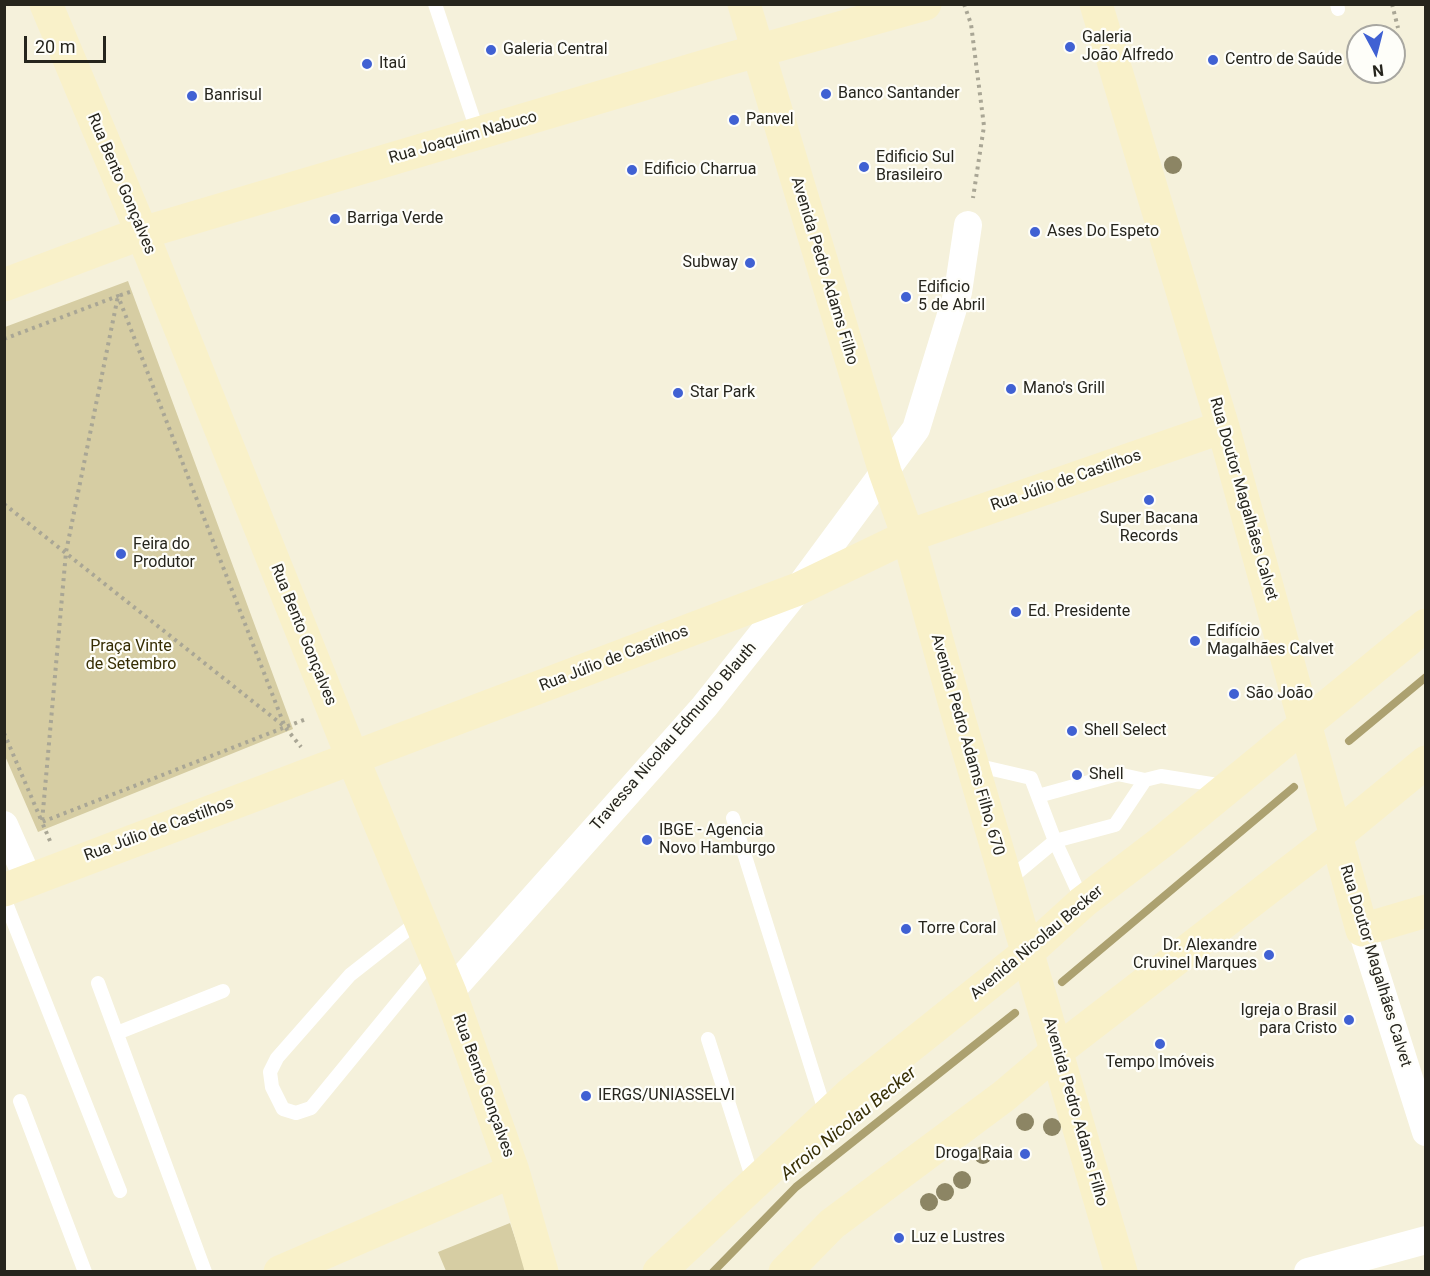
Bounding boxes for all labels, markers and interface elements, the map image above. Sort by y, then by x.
scale bar [27,24,110,62]
north arrow [1346,24,1406,84]
place label: Galeria João Alfredo [1082,28,1174,66]
text: 20 m [35,36,75,57]
place label: Galeria Central [503,40,608,60]
marker: Galeria João Alfredo [1063,40,1077,54]
marker: Galeria Central [484,43,498,57]
place label: Centro de Saúde [1225,50,1342,70]
marker: Centro de Saúde [1206,53,1220,67]
place label: Itaú [379,54,406,74]
marker: Itaú [360,57,374,71]
text: N [1371,60,1385,80]
place label: Banco Santander [838,84,960,104]
place label: Banrisul [204,86,262,106]
marker: Banco Santander [819,87,833,101]
marker: Banrisul [185,89,199,103]
street label: Rua Joaquim Nabuco [387,108,539,168]
place label: Panvel [746,110,794,130]
street label: Rua Bento Gonçalves [83,111,159,257]
marker: Panvel [727,113,741,127]
place label: Edificio Sul Brasileiro [876,148,954,186]
place label: Edificio Charrua [644,160,756,180]
marker: Edificio Sul Brasileiro [857,160,871,174]
marker: Edificio Charrua [625,163,639,177]
street label: Avenida Pedro Adams Filho [786,175,862,367]
place label: Barriga Verde [347,209,443,229]
marker: Barriga Verde [328,212,342,226]
place label: Ases Do Espeto [1047,222,1159,242]
marker: Ases Do Espeto [1028,225,1042,239]
place label: Subway [683,253,738,273]
marker: Subway [743,256,757,270]
place label: Edificio 5 de Abril [918,278,985,316]
marker: Edificio 5 de Abril [899,290,913,304]
place label: Mano's Grill [1023,379,1105,399]
marker: Mano's Grill [1004,382,1018,396]
place label: Star Park [690,383,755,403]
marker: Star Park [671,386,685,400]
street label: Rua Doutor Magalhães Calvet [1205,395,1281,603]
street label: Rua Júlio de Castilhos [988,446,1144,516]
marker: Super Bacana Records [1142,493,1156,507]
place label: Super Bacana Records [1100,509,1198,547]
place label: Feira do Produtor [133,535,195,573]
marker: Feira do Produtor [114,547,128,561]
street label: Rua Bento Gonçalves [266,561,340,709]
place label: Ed. Presidente [1028,602,1130,622]
marker: Ed. Presidente [1009,605,1023,619]
street label: Rua Júlio de Castilhos [537,622,691,696]
place label: Edifício Magalhães Calvet [1207,622,1334,660]
street label: Avenida Pedro Adams Filho, 670 [926,632,1008,858]
marker: Edifício Magalhães Calvet [1188,634,1202,648]
park label: Praça Vinte de Setembro [86,637,176,675]
street label: Travessa Nicolau Edmundo Blauth [587,639,761,835]
place label: São João [1246,684,1313,704]
marker: São João [1227,687,1241,701]
place label: Shell Select [1084,721,1167,741]
marker: Shell Select [1065,724,1079,738]
place label: Shell [1089,765,1124,785]
marker: Shell [1070,768,1084,782]
street label: Rua Júlio de Castilhos [82,794,236,866]
place label: IBGE - Agencia Novo Hamburgo [659,821,775,859]
marker: IBGE - Agencia Novo Hamburgo [640,833,654,847]
street label: Rua Doutor Magalhães Calvet [1335,863,1415,1069]
street label: Avenida Nicolau Becker [967,882,1107,1004]
place label: Torre Coral [918,919,996,939]
marker: Torre Coral [899,922,913,936]
place label: Dr. Alexandre Cruvinel Marques [1133,936,1257,974]
marker: Dr. Alexandre Cruvinel Marques [1262,948,1276,962]
place label: Igreja o Brasil para Cristo [1240,1001,1337,1039]
street label: Rua Bento Gonçalves [448,1012,518,1160]
marker: Igreja o Brasil para Cristo [1342,1013,1356,1027]
street label: Avenida Pedro Adams Filho [1039,1015,1111,1209]
marker: Tempo Imóveis [1153,1037,1167,1051]
place label: Tempo Imóveis [1105,1053,1215,1073]
water label: Arroio Nicolau Becker [777,1063,921,1185]
place label: IERGS/UNIASSELVI [598,1086,735,1106]
marker: IERGS/UNIASSELVI [579,1089,593,1103]
place label: Droga Raia [935,1144,1013,1164]
marker: Droga Raia [1018,1147,1032,1161]
place label: Luz e Lustres [911,1228,1005,1248]
marker: Luz e Lustres [892,1231,906,1245]

